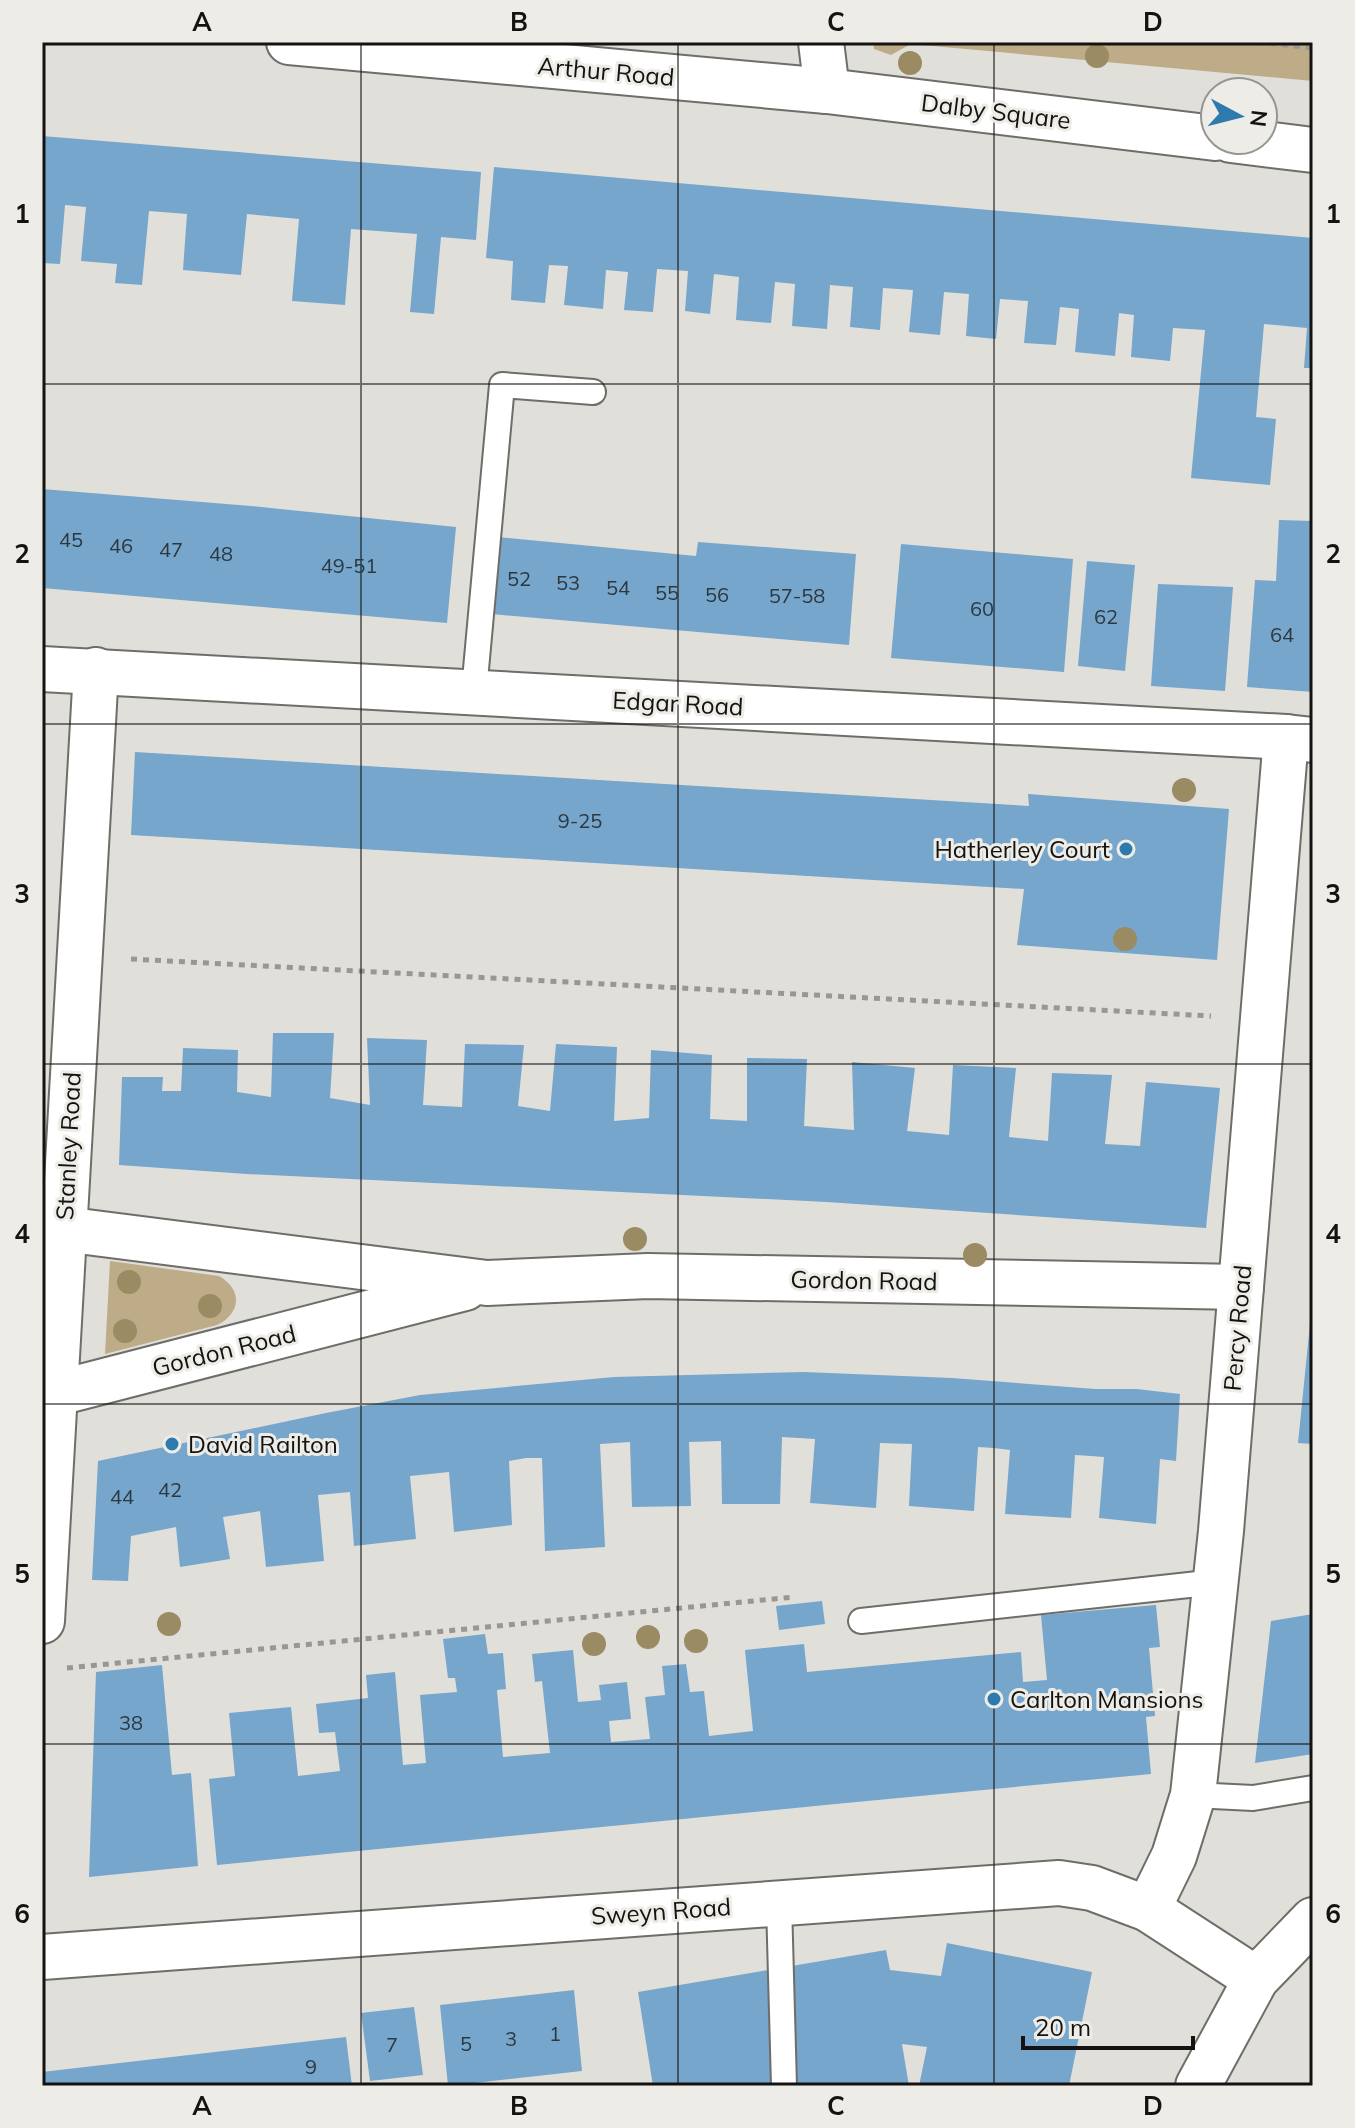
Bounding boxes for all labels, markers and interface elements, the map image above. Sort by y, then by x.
text: A [192,5,212,38]
text: B [510,5,528,38]
text: C [827,5,845,38]
text: D [1143,5,1163,38]
street label: Arthur Road [536,50,676,92]
north arrow [1199,76,1279,156]
street label: Dalby Square [919,87,1073,135]
text: N [1244,108,1274,128]
text: 1 [14,197,30,230]
text: 1 [1325,197,1341,230]
house number: 45 [59,527,83,552]
house number: 46 [109,533,133,558]
text: 2 [14,537,30,570]
house number: 47 [159,537,183,562]
text: 2 [1325,537,1341,570]
house number: 48 [209,541,233,566]
house number: 49-51 [321,553,377,578]
house number: 52 [507,566,531,591]
house number: 53 [556,570,580,595]
house number: 54 [606,575,630,600]
house number: 55 [655,580,679,605]
house number: 56 [705,582,729,607]
house number: 57-58 [769,583,825,608]
house number: 60 [970,596,994,621]
house number: 62 [1094,604,1118,629]
house number: 64 [1270,622,1294,647]
street label: Edgar Road [612,685,744,721]
house number: 9-25 [558,808,602,833]
place label: Hatherley Court [934,834,1110,864]
marker: Hatherley Court [1117,840,1135,858]
text: 3 [14,877,30,910]
text: 3 [1325,877,1341,910]
street label: Stanley Road [49,1071,87,1221]
text: 4 [14,1217,30,1250]
text: 4 [1325,1217,1341,1250]
street label: Gordon Road [790,1264,938,1296]
street label: Percy Road [1217,1264,1257,1392]
street label: Gordon Road [149,1318,299,1382]
place label: David Railton [188,1429,338,1459]
marker: David Railton [163,1435,181,1453]
house number: 42 [158,1477,182,1502]
house number: 44 [110,1484,134,1509]
text: 5 [14,1557,30,1590]
text: 5 [1325,1557,1341,1590]
place label: Carlton Mansions [1010,1684,1204,1714]
marker: Carlton Mansions [985,1690,1003,1708]
house number: 38 [119,1710,143,1735]
street label: Sweyn Road [590,1891,732,1931]
text: 6 [14,1897,30,1930]
text: 6 [1325,1897,1341,1930]
scale bar [1023,2000,1193,2050]
text: 20 m [1035,2012,1091,2042]
house number: 1 [549,2021,561,2046]
house number: 3 [505,2026,517,2051]
house number: 5 [460,2031,472,2056]
house number: 7 [386,2032,398,2057]
house number: 9 [305,2054,317,2079]
text: A [192,2089,212,2122]
text: B [510,2089,528,2122]
text: C [827,2089,845,2122]
text: D [1143,2089,1163,2122]

